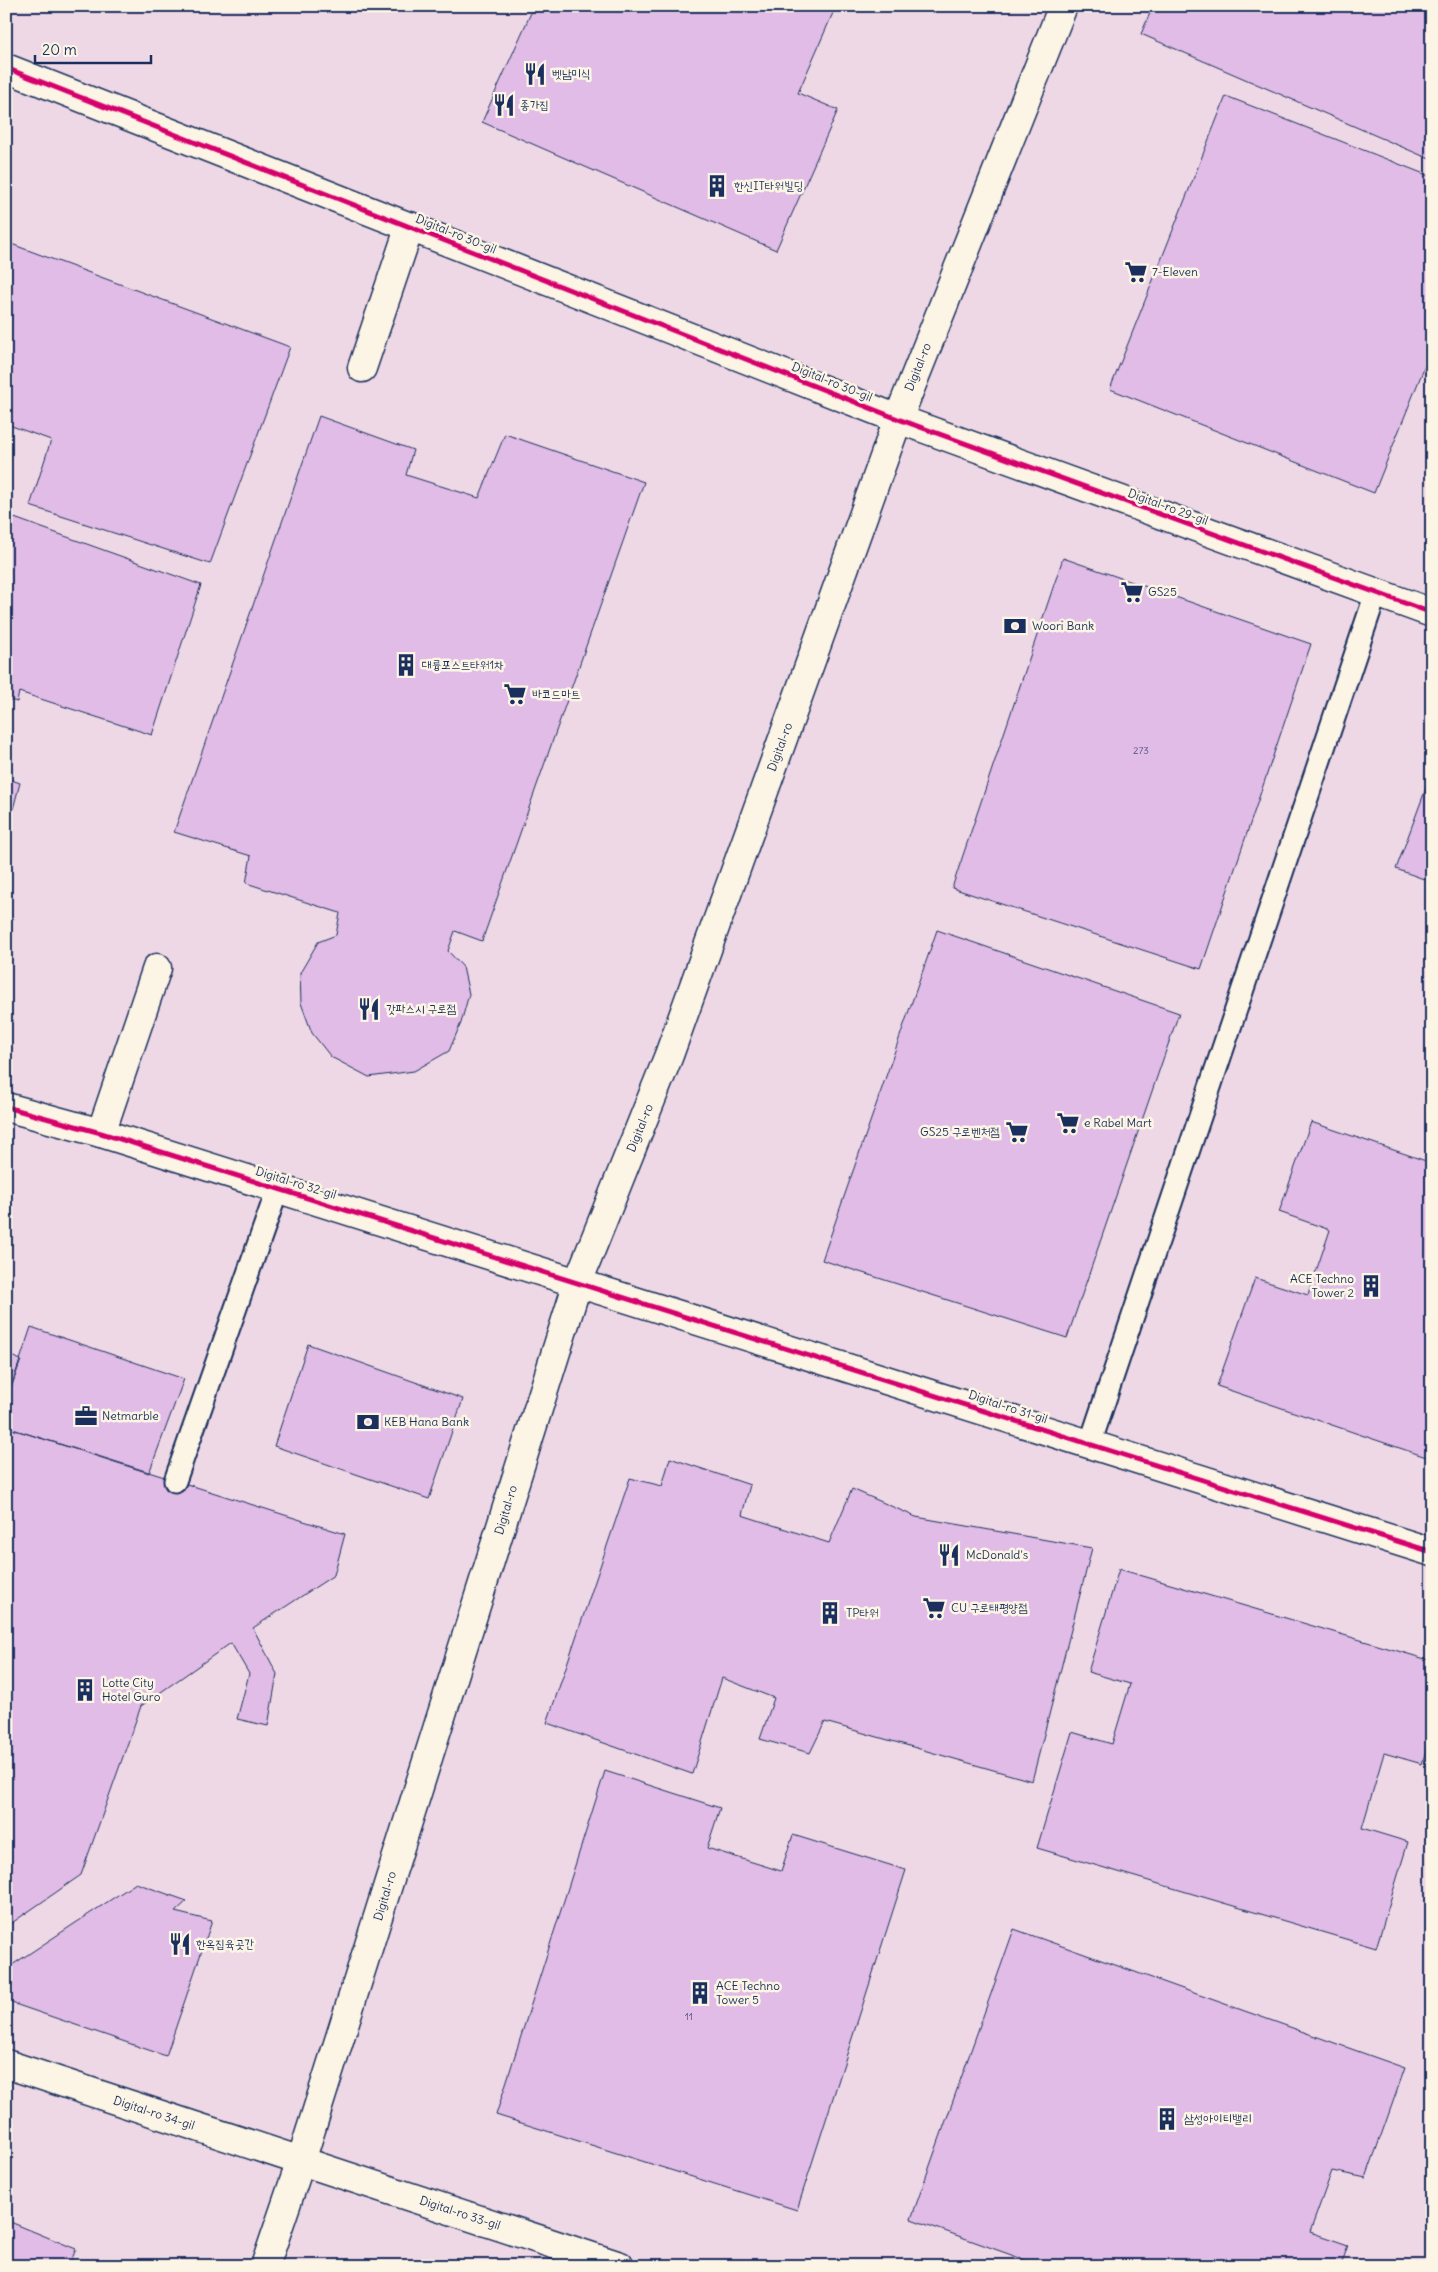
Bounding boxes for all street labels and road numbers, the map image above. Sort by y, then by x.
street label: Digital-ro 30-gil [414,211,499,257]
street label: Digital-ro [901,340,934,393]
street label: Digital-ro 30-gil [790,359,875,405]
street label: Digital-ro 29-gil [1126,485,1210,528]
street label: Digital-ro [764,720,795,773]
street label: Digital-ro [623,1101,656,1154]
street label: Digital-ro 32-gil [254,1163,338,1202]
street label: Digital-ro 31-gil [967,1387,1050,1426]
street label: Digital-ro [491,1483,520,1536]
street label: Digital-ro [370,1869,399,1922]
street label: Digital-ro 34-gil [112,2092,197,2133]
street label: Digital-ro 33-gil [418,2192,503,2233]

